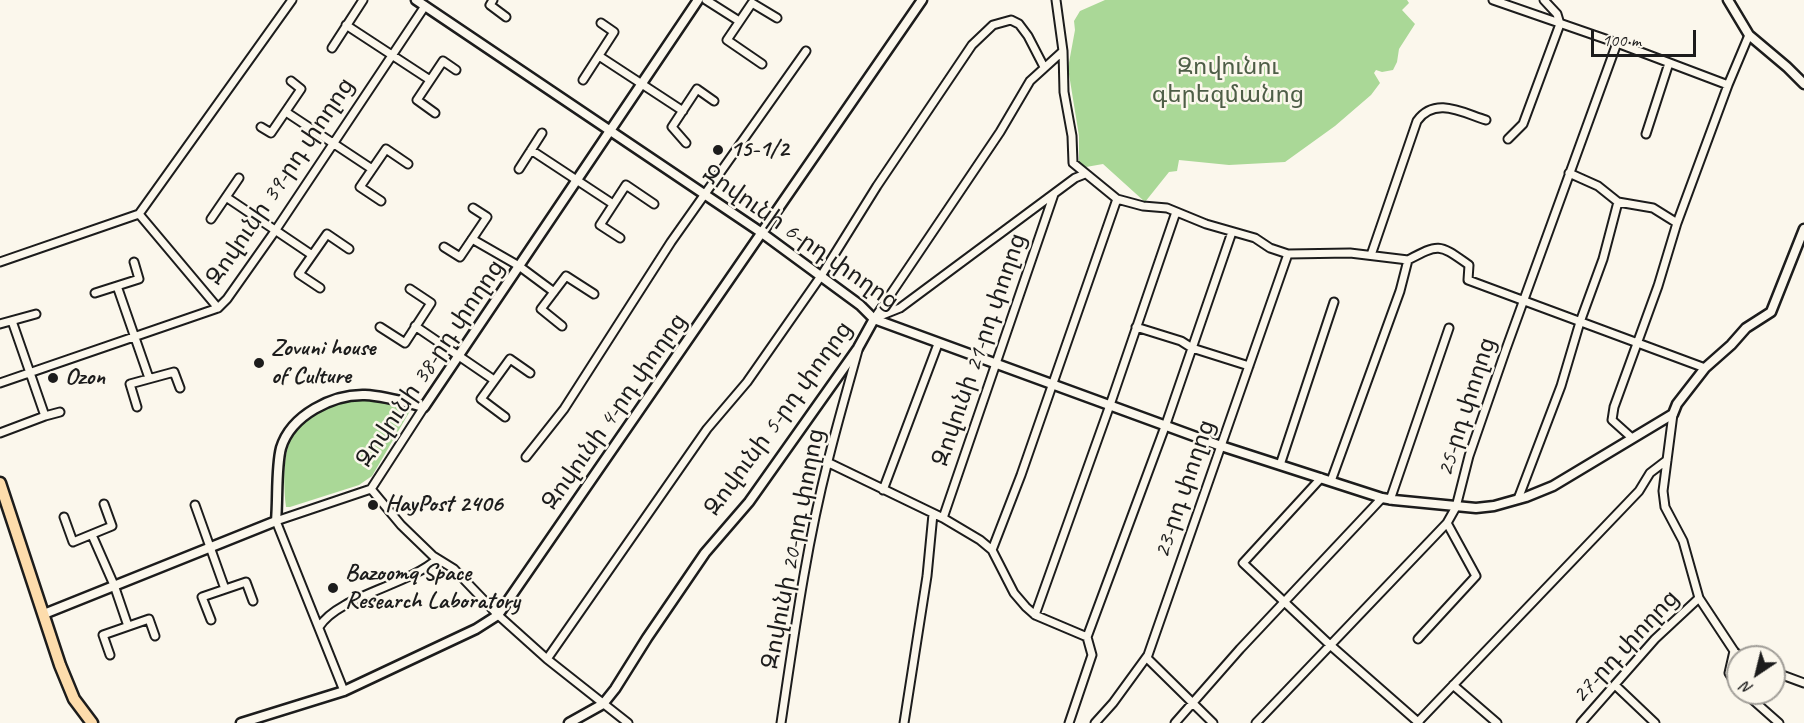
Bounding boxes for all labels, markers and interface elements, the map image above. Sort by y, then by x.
scale bar [1594,18,1699,56]
text: 100 m [1602,29,1641,51]
park label: Զովունու գերեզմանոց [1152,54,1304,110]
street label: Զովունի 39-րդ փողոց [201,73,361,291]
place label: 15-1/2 [730,136,789,164]
marker: 15-1/2 [711,143,725,157]
street label: Զովունի 6-րդ փողոց [696,159,904,317]
street label: Զովունի 21-րդ փողոց [927,230,1033,470]
street label: Զովունի 38-րդ փողոց [351,255,511,473]
street label: Զովունի 4-րդ փողոց [536,308,694,516]
street label: Զովունի 5-րդ փողոց [699,316,859,522]
street label: 25-րդ փողոց [1431,334,1503,480]
place label: Zovuni house of Culture [271,335,375,391]
marker: Zovuni house of Culture [252,356,266,370]
place label: Ozon [65,364,105,392]
marker: Ozon [46,371,60,385]
street label: 23-րդ փողոց [1148,416,1222,562]
street label: Զովունի 20-րդ փողոց [757,426,831,672]
place label: HayPost 2406 [385,491,503,519]
marker: HayPost 2406 [366,498,380,512]
place label: Bazoomq Space Research Laboratory [345,560,520,616]
marker: Bazoomq Space Research Laboratory [326,581,340,595]
street label: 27-րդ փողոց [1566,584,1686,710]
north arrow [1726,645,1786,705]
text: N [1737,677,1757,699]

